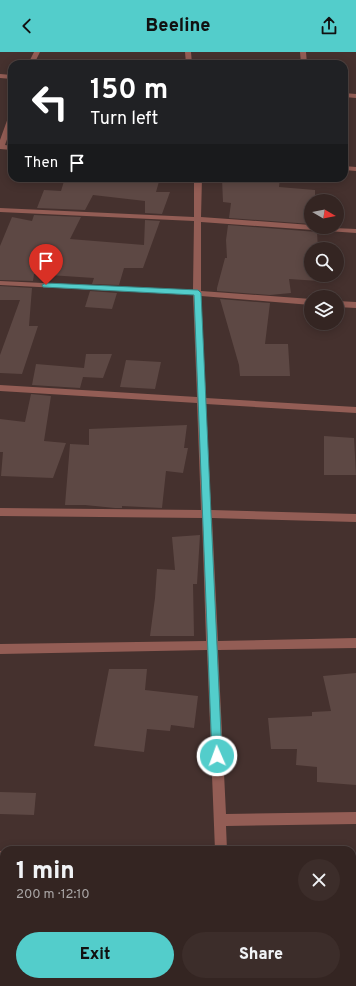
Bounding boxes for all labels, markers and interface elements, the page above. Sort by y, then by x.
icon: back [16,15,38,37]
text: Beeline [145,15,211,38]
icon: share [318,15,340,37]
text: 150 m [90,73,168,109]
icon: left [24,76,76,128]
text: Turn left [90,108,158,131]
icon: arrive [66,152,88,174]
text: Then [24,154,58,173]
north arrow [304,194,344,234]
map controls [304,194,344,330]
button: search [304,242,344,282]
pin [29,244,63,285]
icon: arrive [35,250,57,272]
button: layers [304,290,344,330]
position arrow [196,735,238,777]
text: 1 min [16,857,75,887]
button: close [298,859,340,901]
text: 200 m · 12:10 [16,887,90,903]
button: Exit [16,932,174,978]
button: Share [182,932,340,978]

